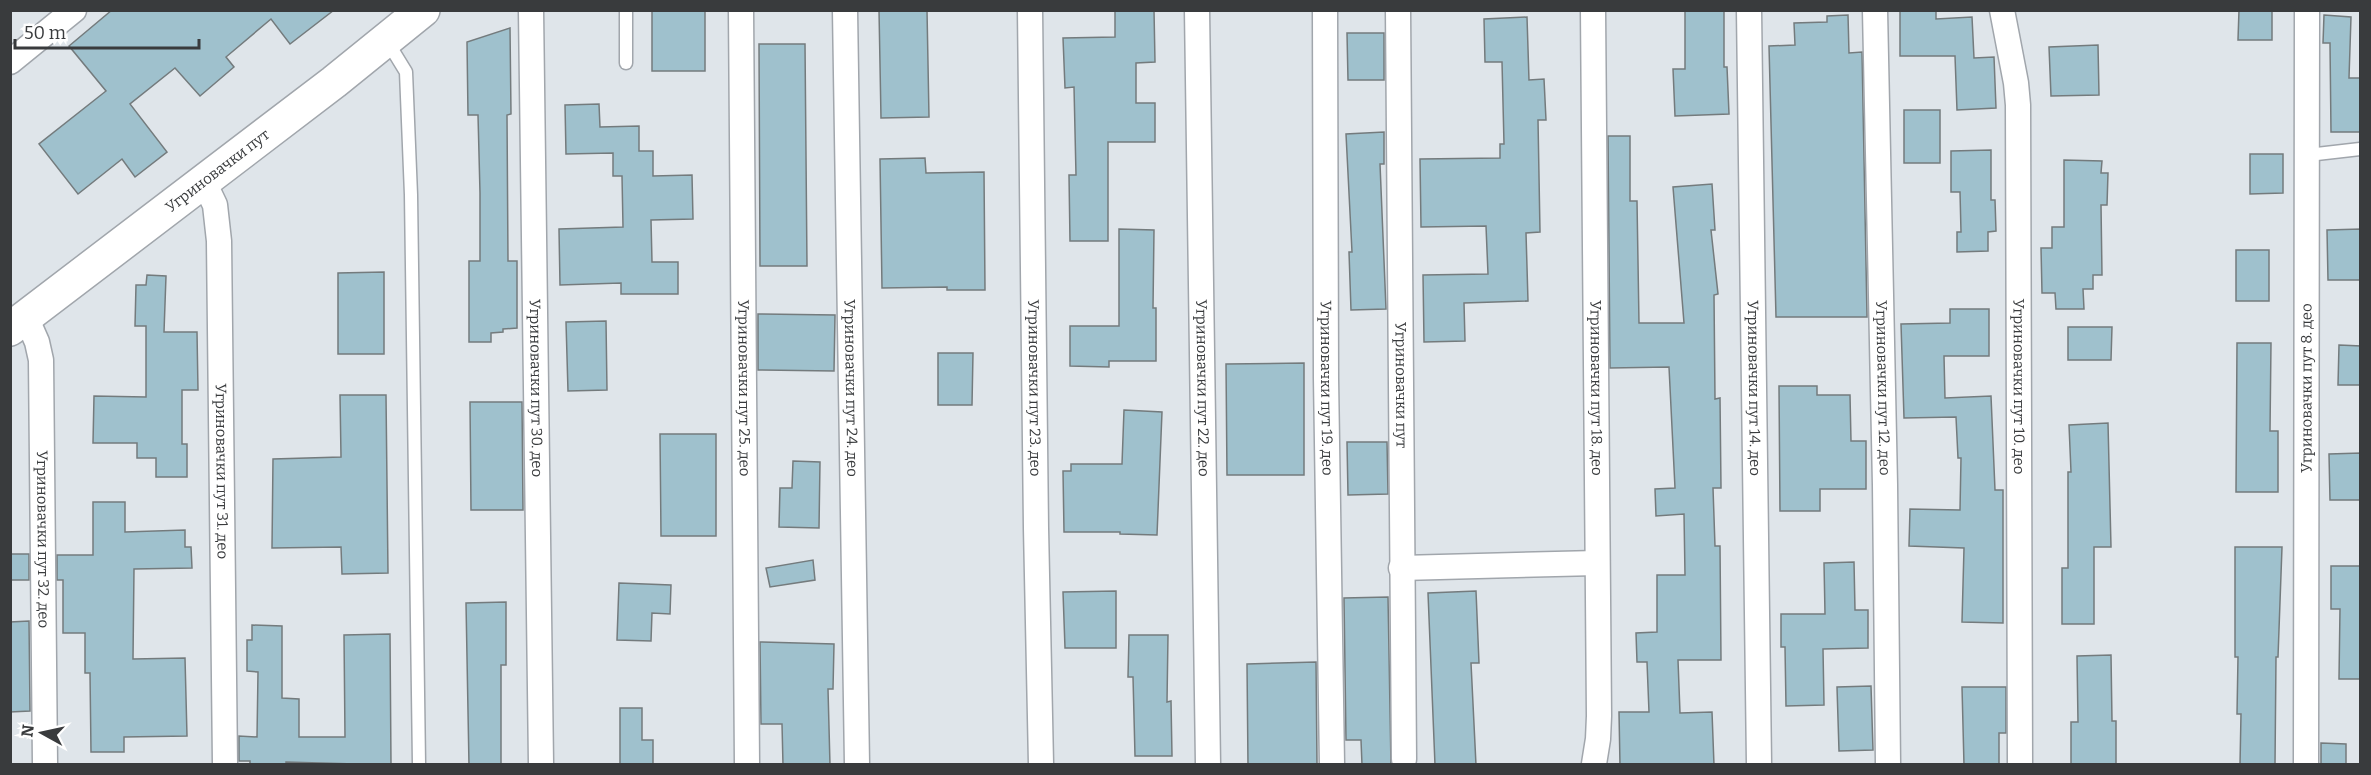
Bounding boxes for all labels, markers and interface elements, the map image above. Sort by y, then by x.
scale bar [15,12,200,50]
text: 50 m [24,22,66,44]
street label: Угриновачки пут [162,125,273,216]
street label: Угриновачки пут 30. део [526,299,546,477]
street label: Угриновачки пут 24. део [841,299,861,477]
street label: Угриновачки пут 23. део [1024,299,1044,477]
street label: Угриновачки пут 22. део [1192,299,1213,477]
street label: Угриновачки пут 10. део [2010,299,2028,474]
street label: Угриновачки пут 25. део [734,300,754,476]
street label: Угриновачки пут 19. део [1317,300,1337,476]
street label: Угриновачки пут 18. део [1586,300,1606,476]
street label: Угриновачки пут 14. део [1744,300,1764,476]
street label: Угриновачки пут 12. део [1872,300,1894,476]
street label: Угриновачки пут 8. део [2297,303,2316,473]
street label: Угриновачки пут [1391,322,1411,448]
street label: Угриновачки пут 31. део [212,383,232,559]
street label: Угриновачки пут 32. део [33,450,53,628]
north arrow [12,703,72,763]
text: N [17,724,38,738]

